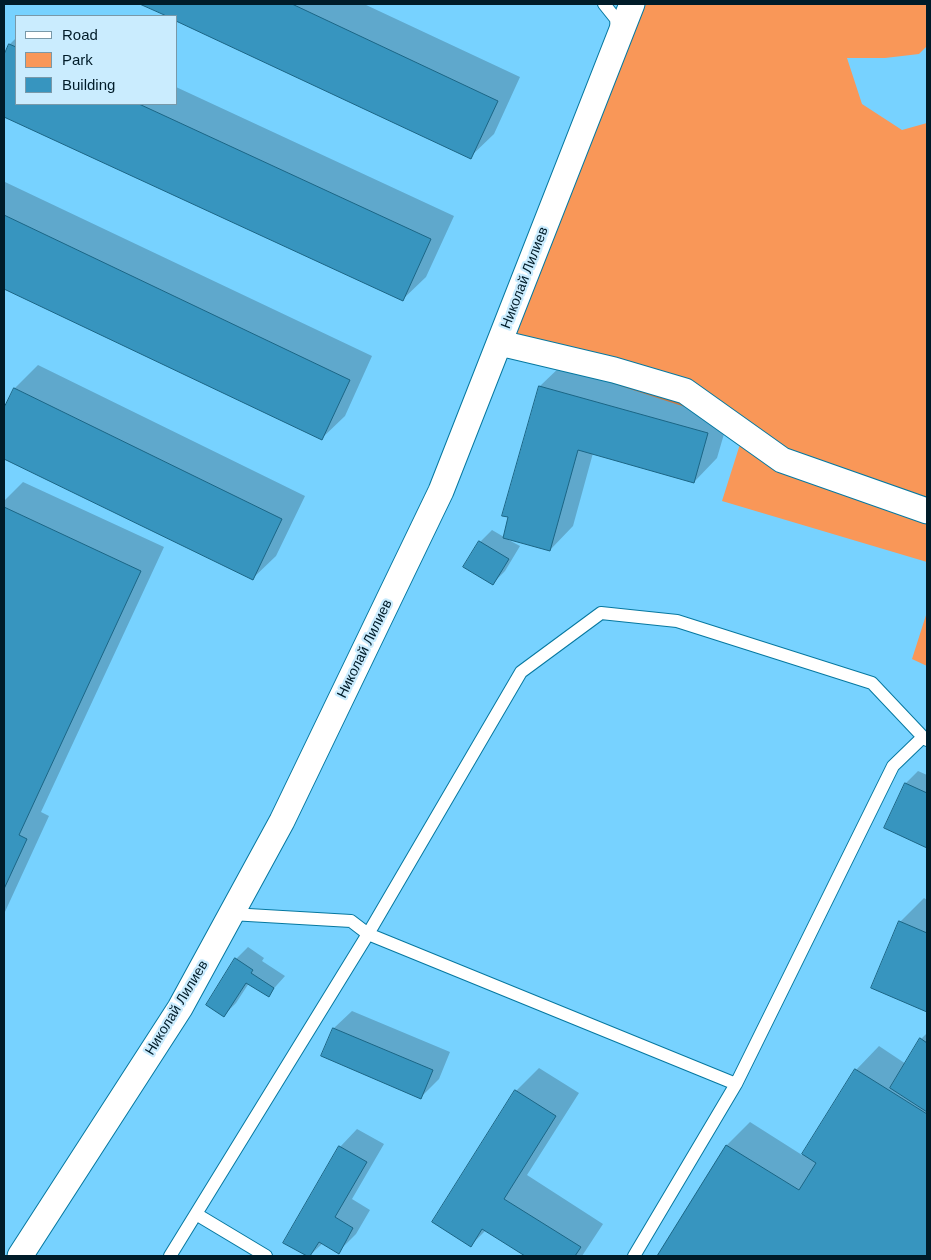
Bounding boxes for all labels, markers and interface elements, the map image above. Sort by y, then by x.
legend [15,15,178,105]
text: Road [62,26,98,43]
text: Park [62,51,93,68]
text: Building [62,76,115,93]
street label: Николай Лилиев [498,225,552,331]
street label: Николай Лилиев [334,597,396,701]
street label: Николай Лилиев [142,958,212,1058]

